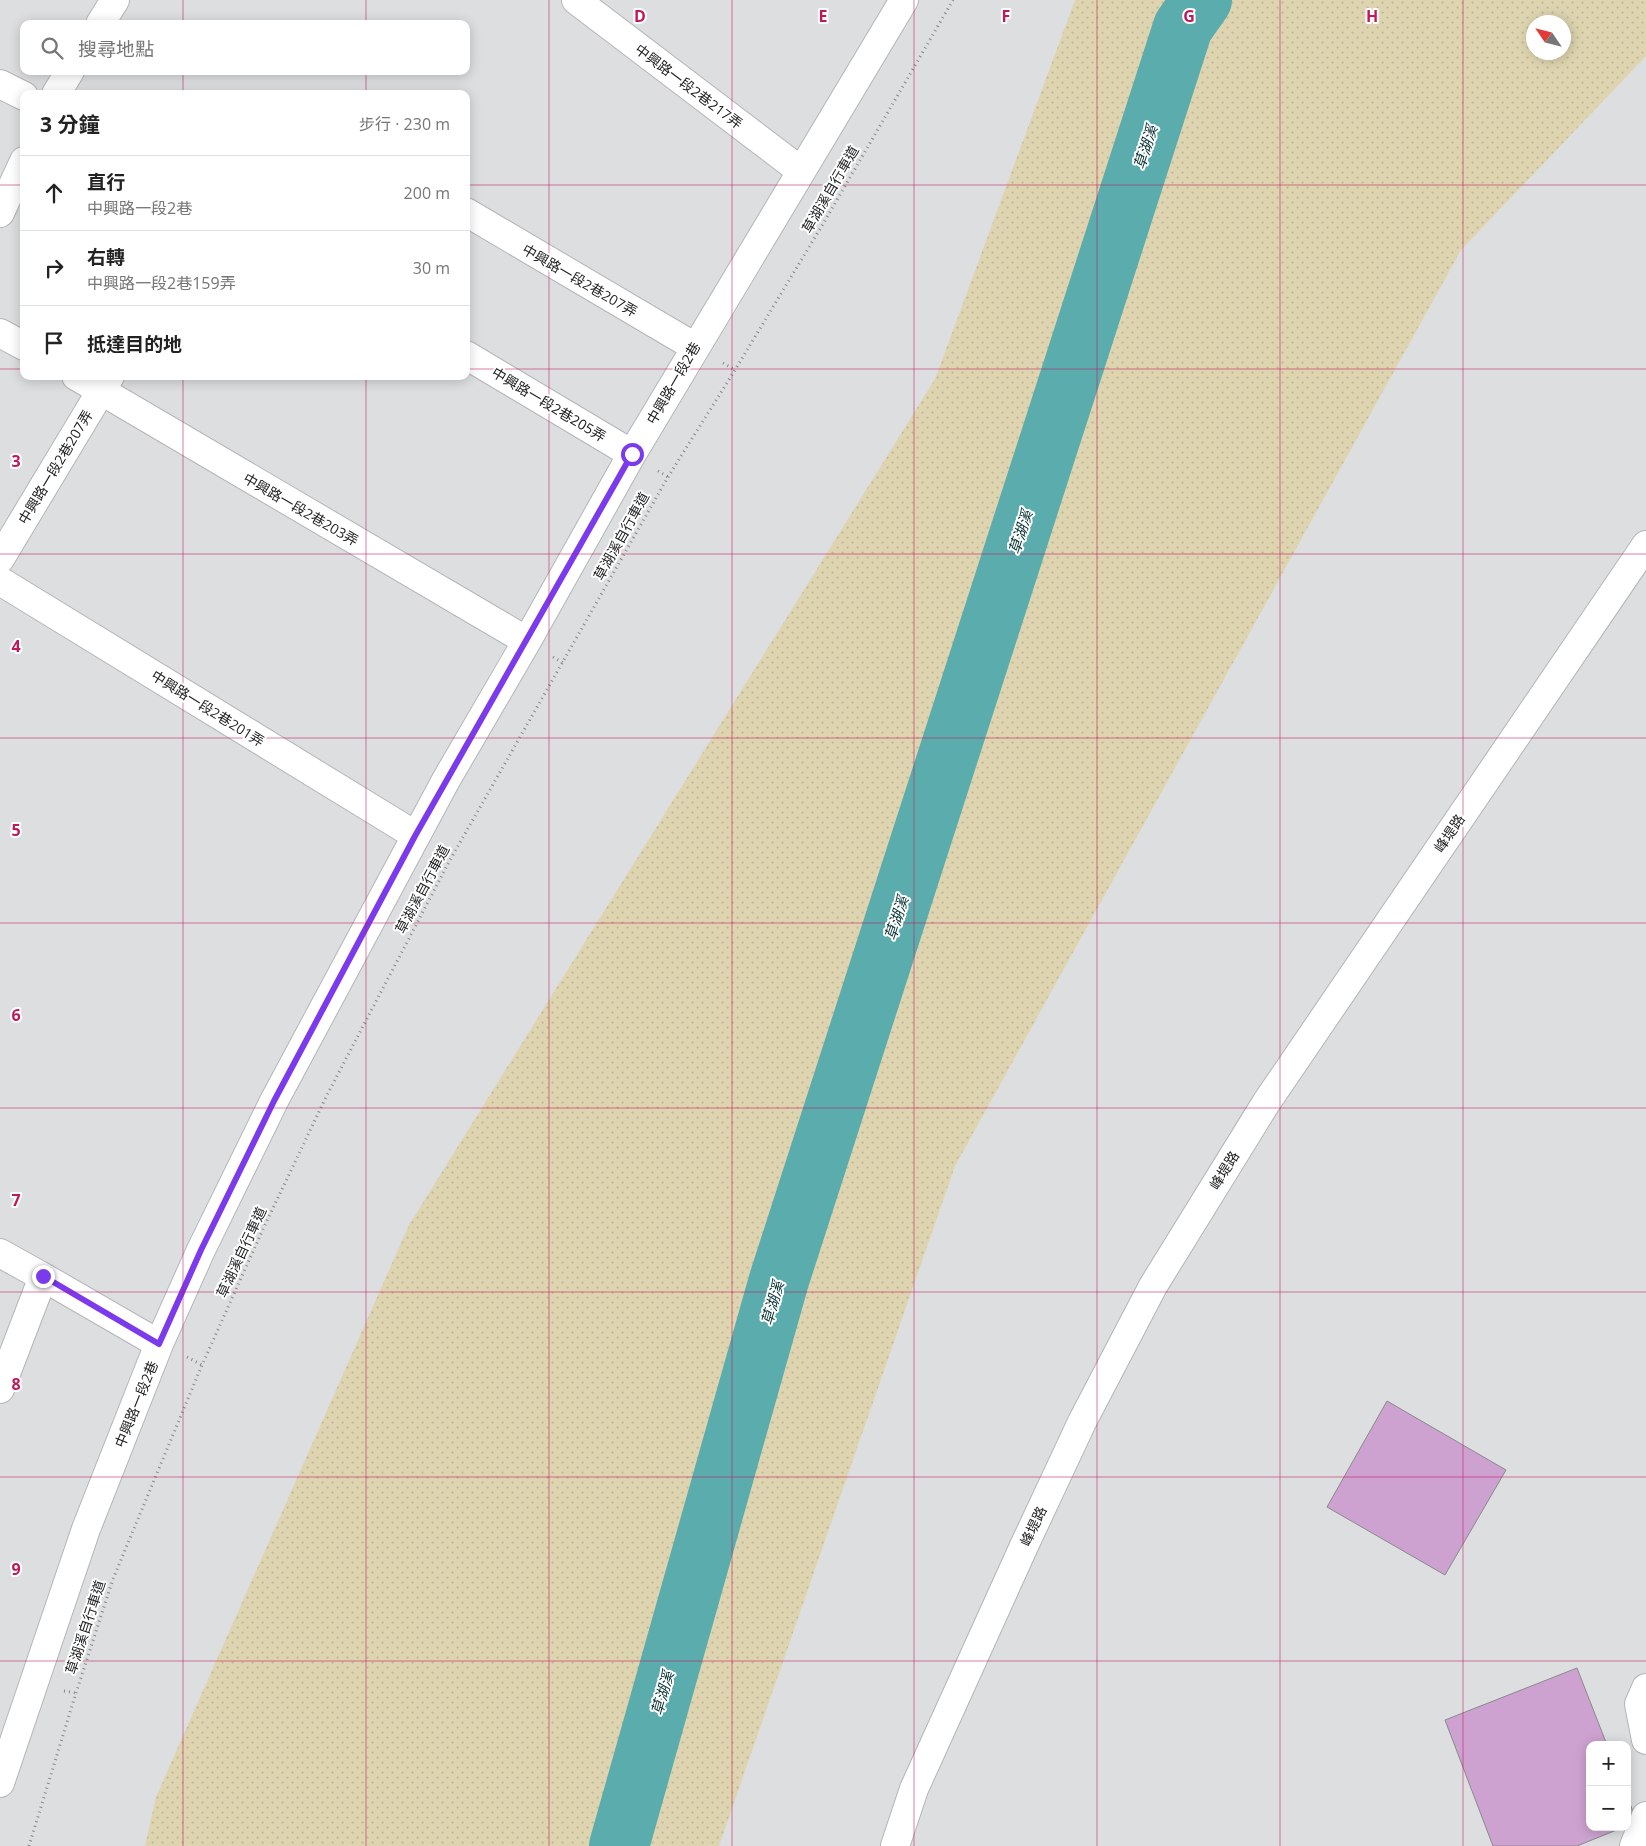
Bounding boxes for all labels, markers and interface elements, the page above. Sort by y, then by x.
text: D [634,5,646,27]
text: E [819,5,828,27]
text: F [1002,5,1010,27]
text: G [1183,5,1195,27]
text: H [1366,5,1378,27]
north arrow [1526,15,1571,60]
search box [20,20,470,75]
icon: search [38,34,66,62]
text: 搜尋地點 [78,36,154,62]
street label: 中興路一段2巷217弄 [631,39,747,133]
text: 3 分鐘 [40,110,99,138]
text: 步行 · 230 m [359,113,450,135]
water label: 草湖溪 [1129,121,1162,171]
street label: 草湖溪自行車道 [797,142,863,236]
text: 直行 [87,169,125,195]
icon: ahead [40,179,68,207]
text: 200 m [404,182,450,204]
text: 中興路一段2巷 [87,197,192,219]
street label: 中興路一段2巷207弄 [519,239,641,321]
text: 右轉 [87,244,125,270]
icon: right [40,254,68,282]
text: 30 m [413,257,450,279]
text: 中興路一段2巷159弄 [87,272,236,294]
icon: arrive [40,329,68,357]
text: 抵達目的地 [87,331,182,357]
street label: 中興路一段2巷 [642,338,704,428]
street label: 中興路一段2巷205弄 [488,362,610,446]
street label: 中興路一段2巷207弄 [13,406,97,528]
route start [621,443,644,466]
text: 3 [11,450,21,472]
street label: 中興路一段2巷203弄 [240,468,362,550]
street label: 草湖溪自行車道 [589,489,653,583]
water label: 草湖溪 [1004,506,1037,556]
text: 4 [11,635,21,657]
street label: 中興路一段2巷201弄 [148,665,268,751]
street label: 峰堤路 [1429,810,1469,856]
text: 5 [11,819,21,841]
street label: 草湖溪自行車道 [391,841,453,937]
water label: 草湖溪 [880,892,913,942]
text: 6 [11,1004,21,1026]
street label: 峰堤路 [1205,1147,1243,1193]
text: 7 [11,1189,21,1211]
street label: 草湖溪自行車道 [212,1204,270,1300]
route end [32,1265,55,1288]
water label: 草湖溪 [756,1277,788,1327]
street label: 中興路一段2巷 [110,1358,162,1450]
text: 8 [11,1373,21,1395]
street label: 峰堤路 [1016,1503,1050,1549]
text: 9 [11,1558,21,1580]
street label: 草湖溪自行車道 [61,1577,109,1677]
water label: 草湖溪 [646,1667,678,1717]
map controls [1586,1741,1631,1831]
button: + [1586,1741,1631,1786]
button: − [1586,1786,1631,1831]

